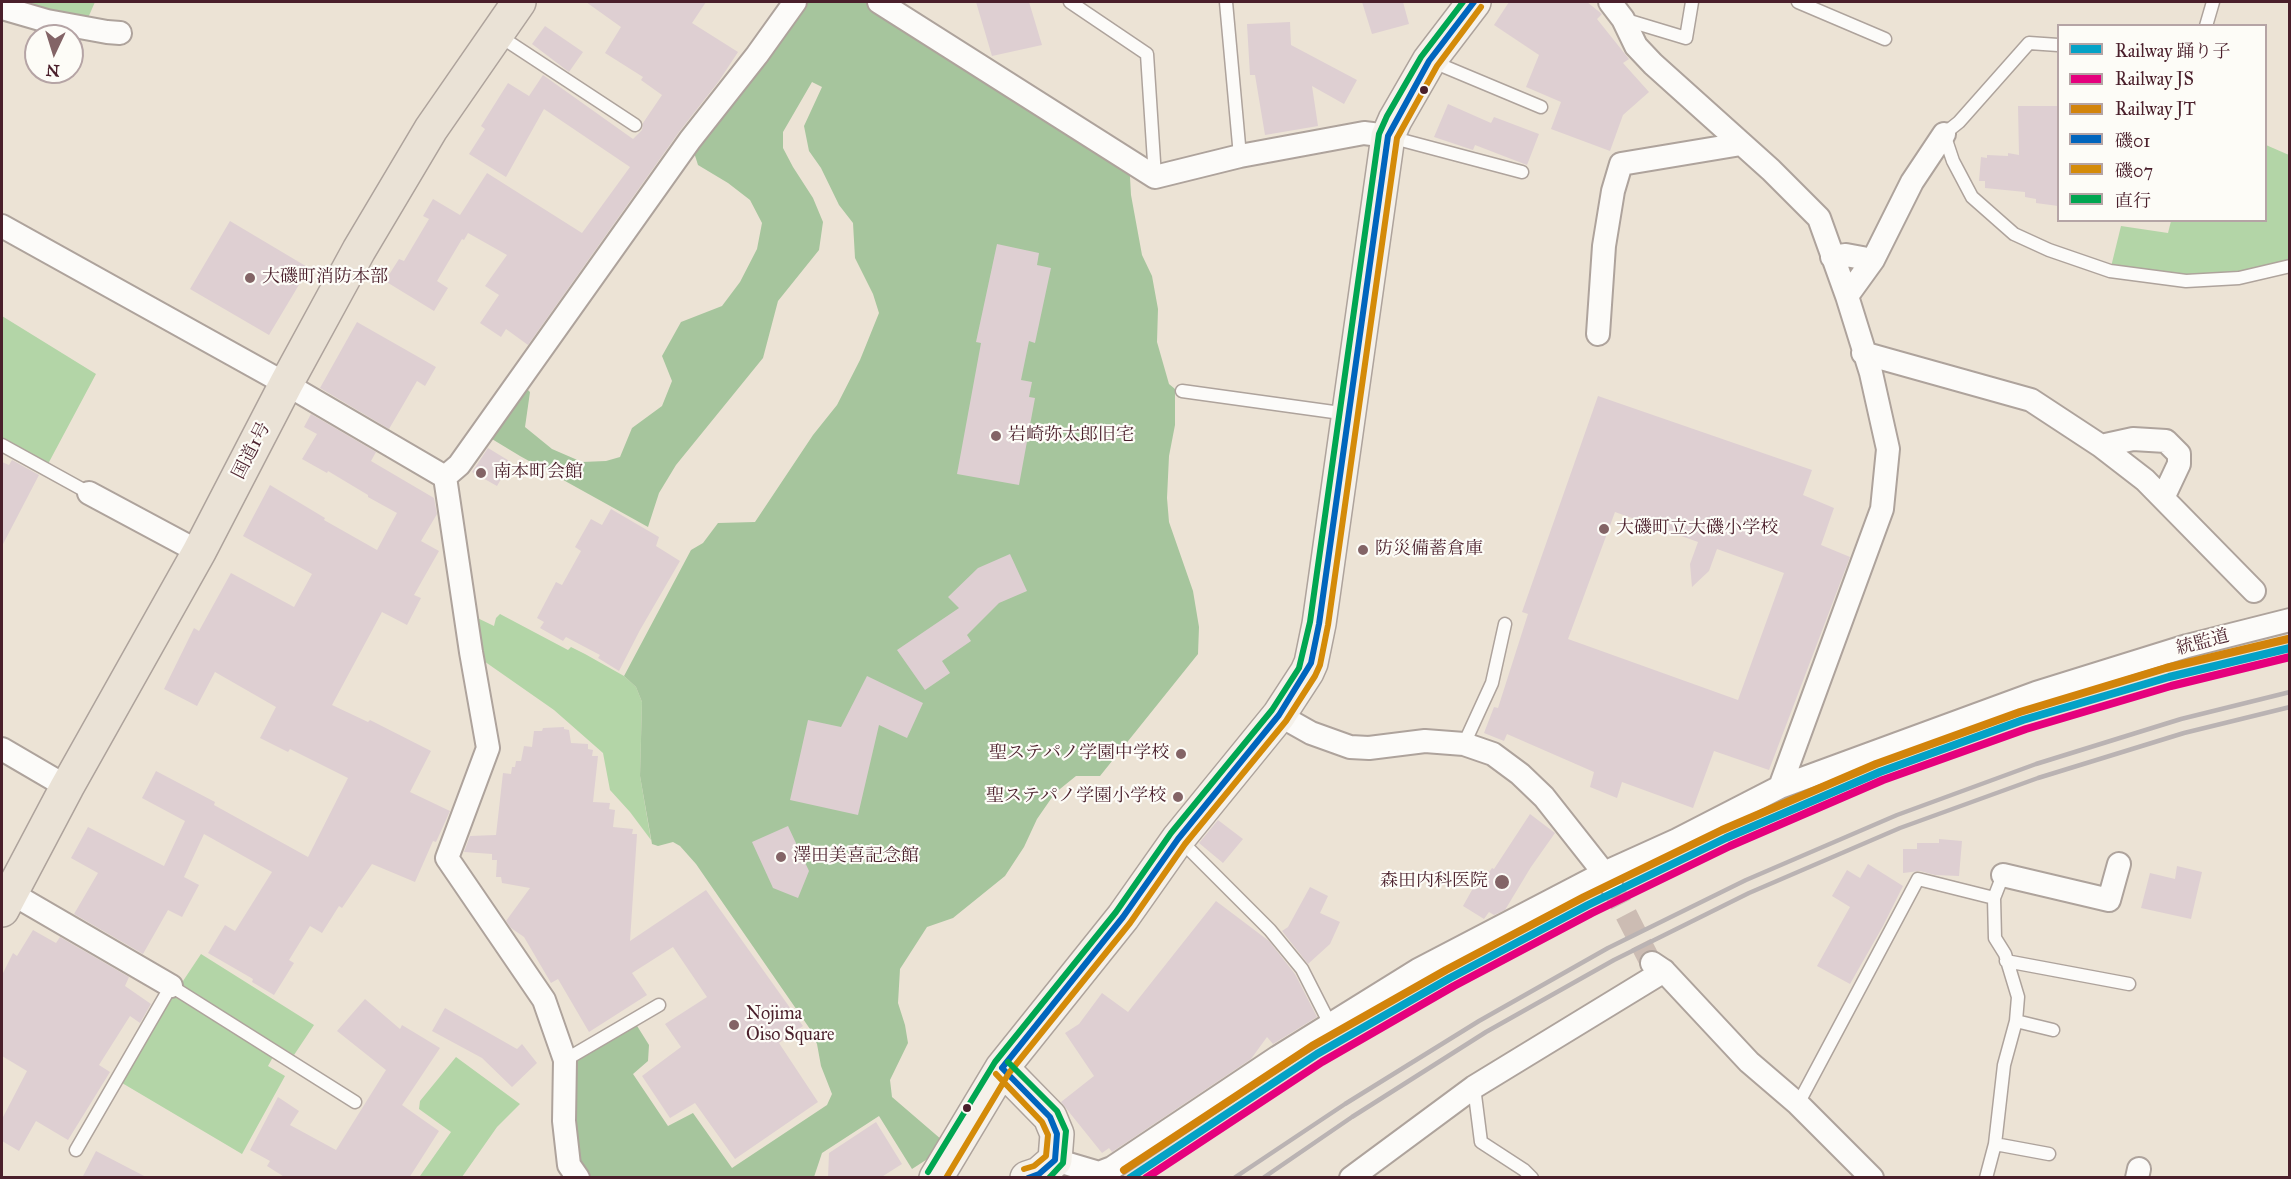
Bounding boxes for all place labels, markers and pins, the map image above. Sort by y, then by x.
unlabelled marker [1418,84,1430,96]
place label: 大磯町消防本部 [262,267,388,289]
marker: 大磯町消防本部 [243,271,257,285]
place label: 岩崎弥太郎旧宅 [1008,425,1134,447]
marker: 岩崎弥太郎旧宅 [989,429,1003,443]
place label: 南本町会館 [493,462,583,484]
marker: 南本町会館 [474,466,488,480]
place label: 大磯町立大磯小学校 [1616,518,1778,540]
marker: 大磯町立大磯小学校 [1597,522,1611,536]
place label: 防災備蓄倉庫 [1375,539,1483,561]
marker: 防災備蓄倉庫 [1356,543,1370,557]
place label: 聖ステパノ学園中学校 [989,743,1169,765]
marker: 聖ステパノ学園中学校 [1174,747,1188,761]
place label: 聖ステパノ学園小学校 [986,786,1166,808]
marker: 聖ステパノ学園小学校 [1171,790,1185,804]
place label: 澤田美喜記念館 [793,846,919,868]
marker: 澤田美喜記念館 [774,850,788,864]
place label: 森田内科医院 [1380,871,1488,893]
marker: 森田内科医院 [1493,873,1511,891]
place label: Nojima Oiso Square [746,1004,835,1046]
marker: Nojima Oiso Square [727,1018,741,1032]
unlabelled marker [961,1102,973,1114]

